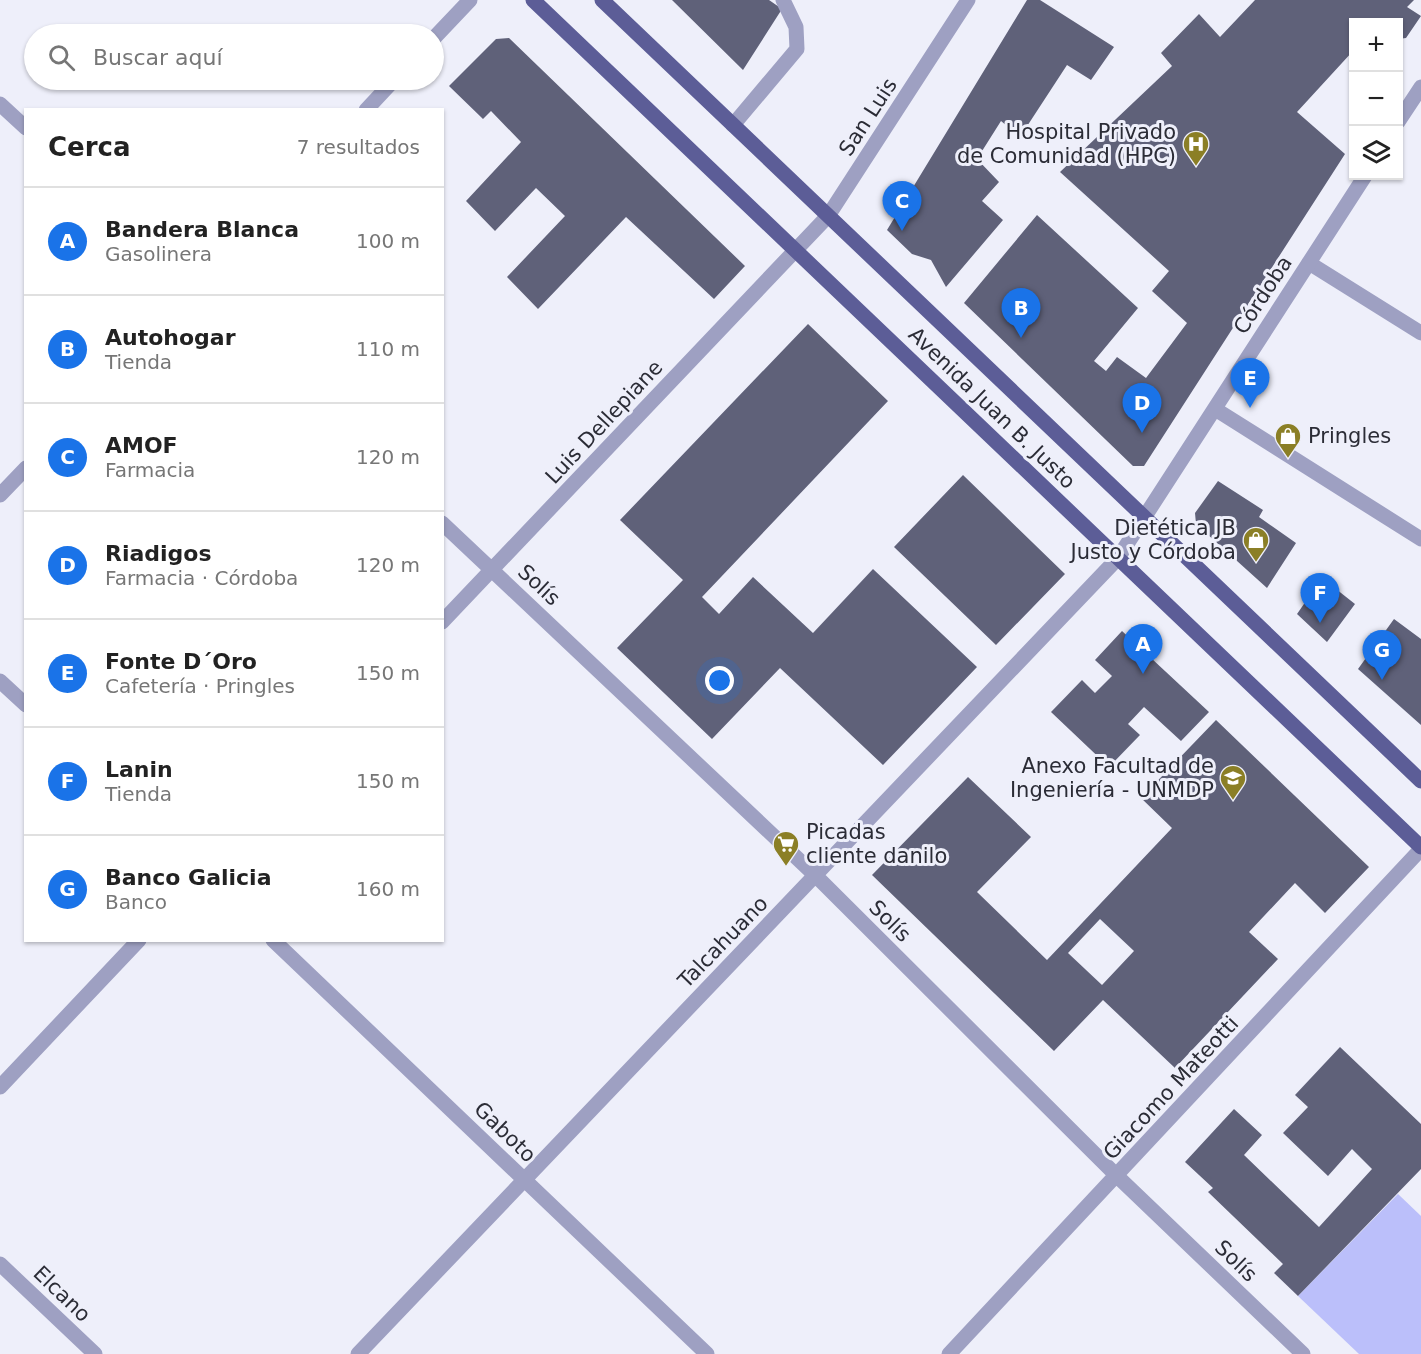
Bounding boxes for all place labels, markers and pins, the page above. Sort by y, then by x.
place label: Hospital Privado de Comunidad (HPC) [957,120,1176,168]
hospital icon: Hospital Privado de Comunidad (HPC) [1181,129,1211,167]
pin: C [882,182,922,231]
pin: B [1002,288,1040,338]
pin: E [1230,358,1270,408]
pin: D [1122,384,1162,433]
shop icon: Pringles [1273,421,1303,459]
place label: Pringles [1308,424,1391,448]
place label: Dietética JB Justo y Córdoba [1069,516,1236,564]
shop icon: Dietética JB Justo y Córdoba [1241,525,1271,563]
pin: F [1300,574,1340,623]
pin: A [1124,624,1162,674]
pin: G [1362,630,1402,680]
place label: Anexo Facultad de Ingeniería - UNMDP [1010,754,1214,802]
school or university icon: Anexo Facultad de Ingeniería - UNMDP [1218,763,1248,801]
place label: Picadas cliente danilo [806,820,947,868]
supermarket icon: Picadas cliente danilo [771,829,801,867]

